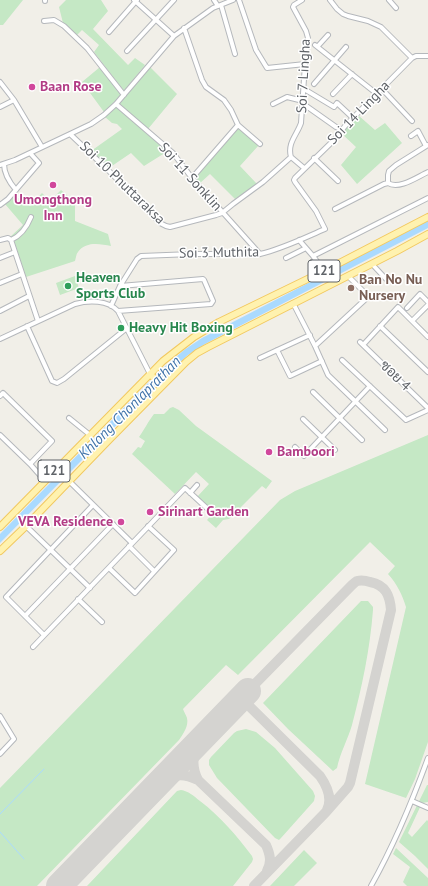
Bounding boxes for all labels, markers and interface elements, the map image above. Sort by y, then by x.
street label: Soi 7 Lingha [294,38,314,114]
street label: Soi 14 Lingha [324,78,394,148]
place label: Baan Rose [40,79,102,95]
marker: Baan Rose [27,82,37,92]
street label: Soi 10 Phuttaraksa [76,138,168,228]
street label: Soi 11 Sonklin [155,139,225,215]
marker: Umongthong Inn [48,180,58,190]
place label: Umongthong Inn [14,192,92,224]
street label: Soi 3 Muthita [179,244,259,262]
road number: 121 [308,260,340,282]
place label: Heaven Sports Club [76,270,145,302]
place label: Ban No Nu Nursery [359,272,422,304]
marker: Heaven Sports Club [63,281,73,291]
marker: Ban No Nu Nursery [346,283,356,293]
place label: Heavy Hit Boxing [129,320,233,336]
marker: Heavy Hit Boxing [116,323,126,333]
water label: Khlong Chonlaprathan [75,353,185,463]
street label: ซอย 4 [376,357,414,395]
place label: Bamboori [277,444,335,460]
marker: Bamboori [264,447,274,457]
road number: 121 [38,460,70,482]
place label: Sirinart Garden [158,504,249,520]
marker: Sirinart Garden [145,507,155,517]
place label: VEVA Residence [18,514,113,530]
marker: VEVA Residence [116,517,126,527]

